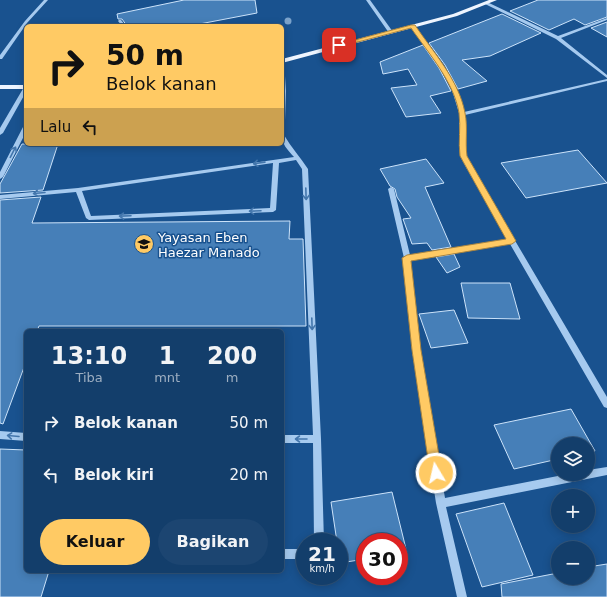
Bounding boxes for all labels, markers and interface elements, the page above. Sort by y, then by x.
pin [322,28,356,62]
icon: arrive [328,34,350,56]
text: 50 m [106,39,184,72]
icon: right [40,40,92,92]
text: Belok kanan [106,73,217,94]
icon: left [79,116,101,138]
text: Lalu [40,118,71,136]
one-way arrow [10,146,17,158]
one-way arrow [253,159,266,167]
one-way arrow [303,188,310,201]
one-way arrow [33,190,46,197]
one-way arrow [249,207,262,214]
one-way arrow [119,213,132,220]
place label: Yayasan Eben Haezar Manado [157,230,260,260]
school or university icon: Yayasan Eben Haezar Manado [133,233,155,255]
one-way arrow [308,317,316,330]
text: 13:10 [51,342,127,370]
text: 1 [159,342,175,370]
text: 200 [207,342,257,370]
text: Tiba [75,370,103,385]
text: mnt [154,370,180,385]
text: m [226,370,238,385]
icon: right [40,412,62,434]
text: Belok kanan [74,414,178,432]
text: 50 m [230,414,268,432]
one-way arrow [7,433,20,440]
one-way arrow [295,435,308,443]
map controls [551,437,595,585]
button: layers [551,437,595,481]
position arrow [415,452,457,494]
icon: left [40,464,62,486]
text: Belok kiri [74,466,154,484]
text: 20 m [230,466,268,484]
button: + [551,489,595,533]
button: Keluar [40,519,150,565]
button: Bagikan [158,519,268,565]
speed limit sign: 30 [356,533,408,585]
button: − [551,541,595,585]
text: 21 [308,542,336,566]
text: km/h [309,563,335,574]

